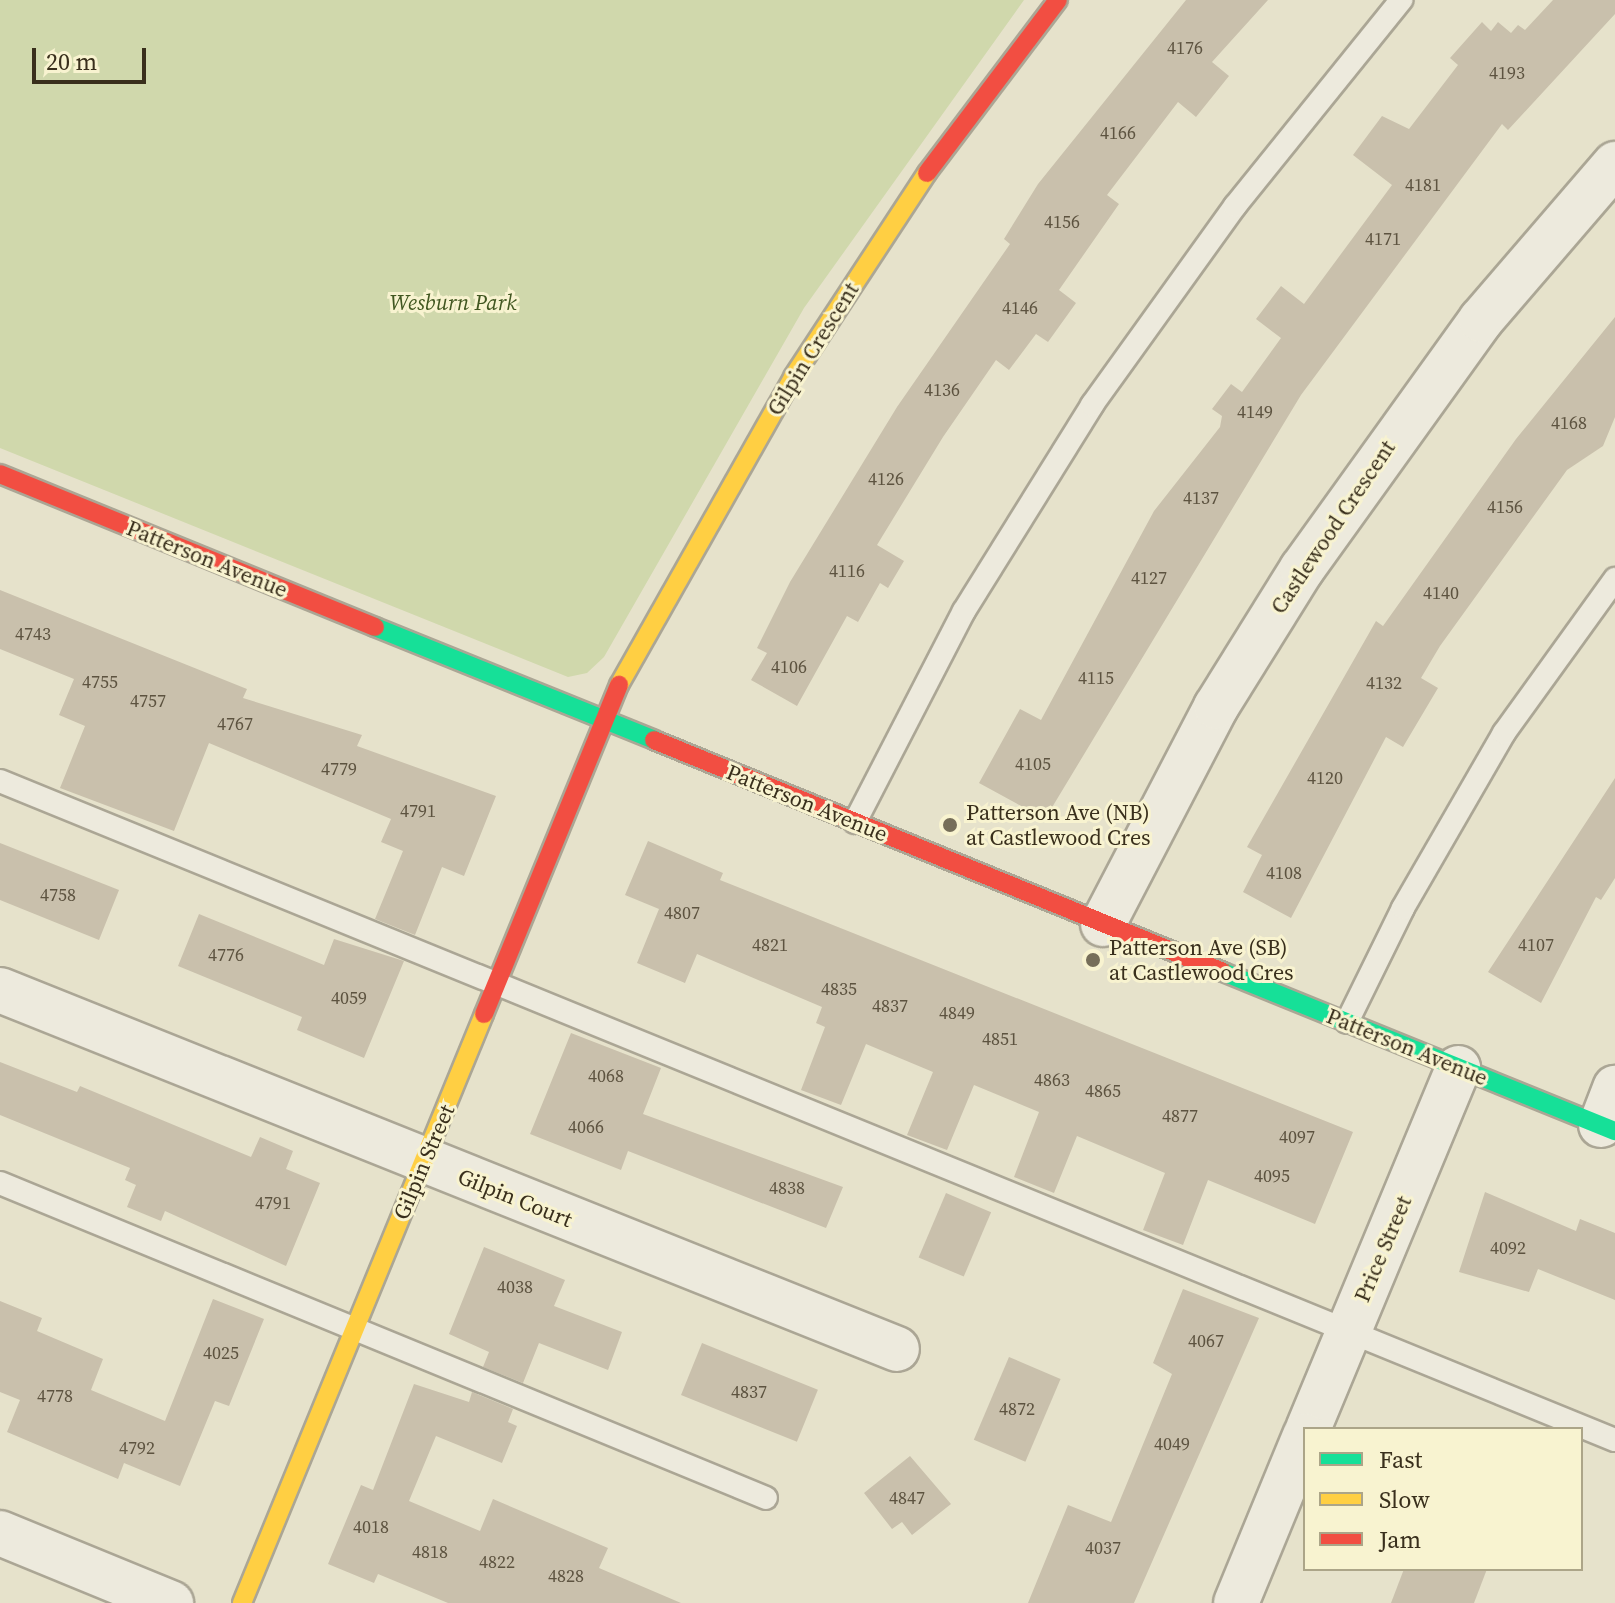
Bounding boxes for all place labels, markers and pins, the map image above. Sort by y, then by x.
place label: Patterson Ave (NB) at Castlewood Cres [966,799,1151,850]
marker: Patterson Ave (NB) at Castlewood Cres [941,816,959,834]
place label: Patterson Ave (SB) at Castlewood Cres [1109,934,1294,986]
marker: Patterson Ave (SB) at Castlewood Cres [1084,951,1102,969]

